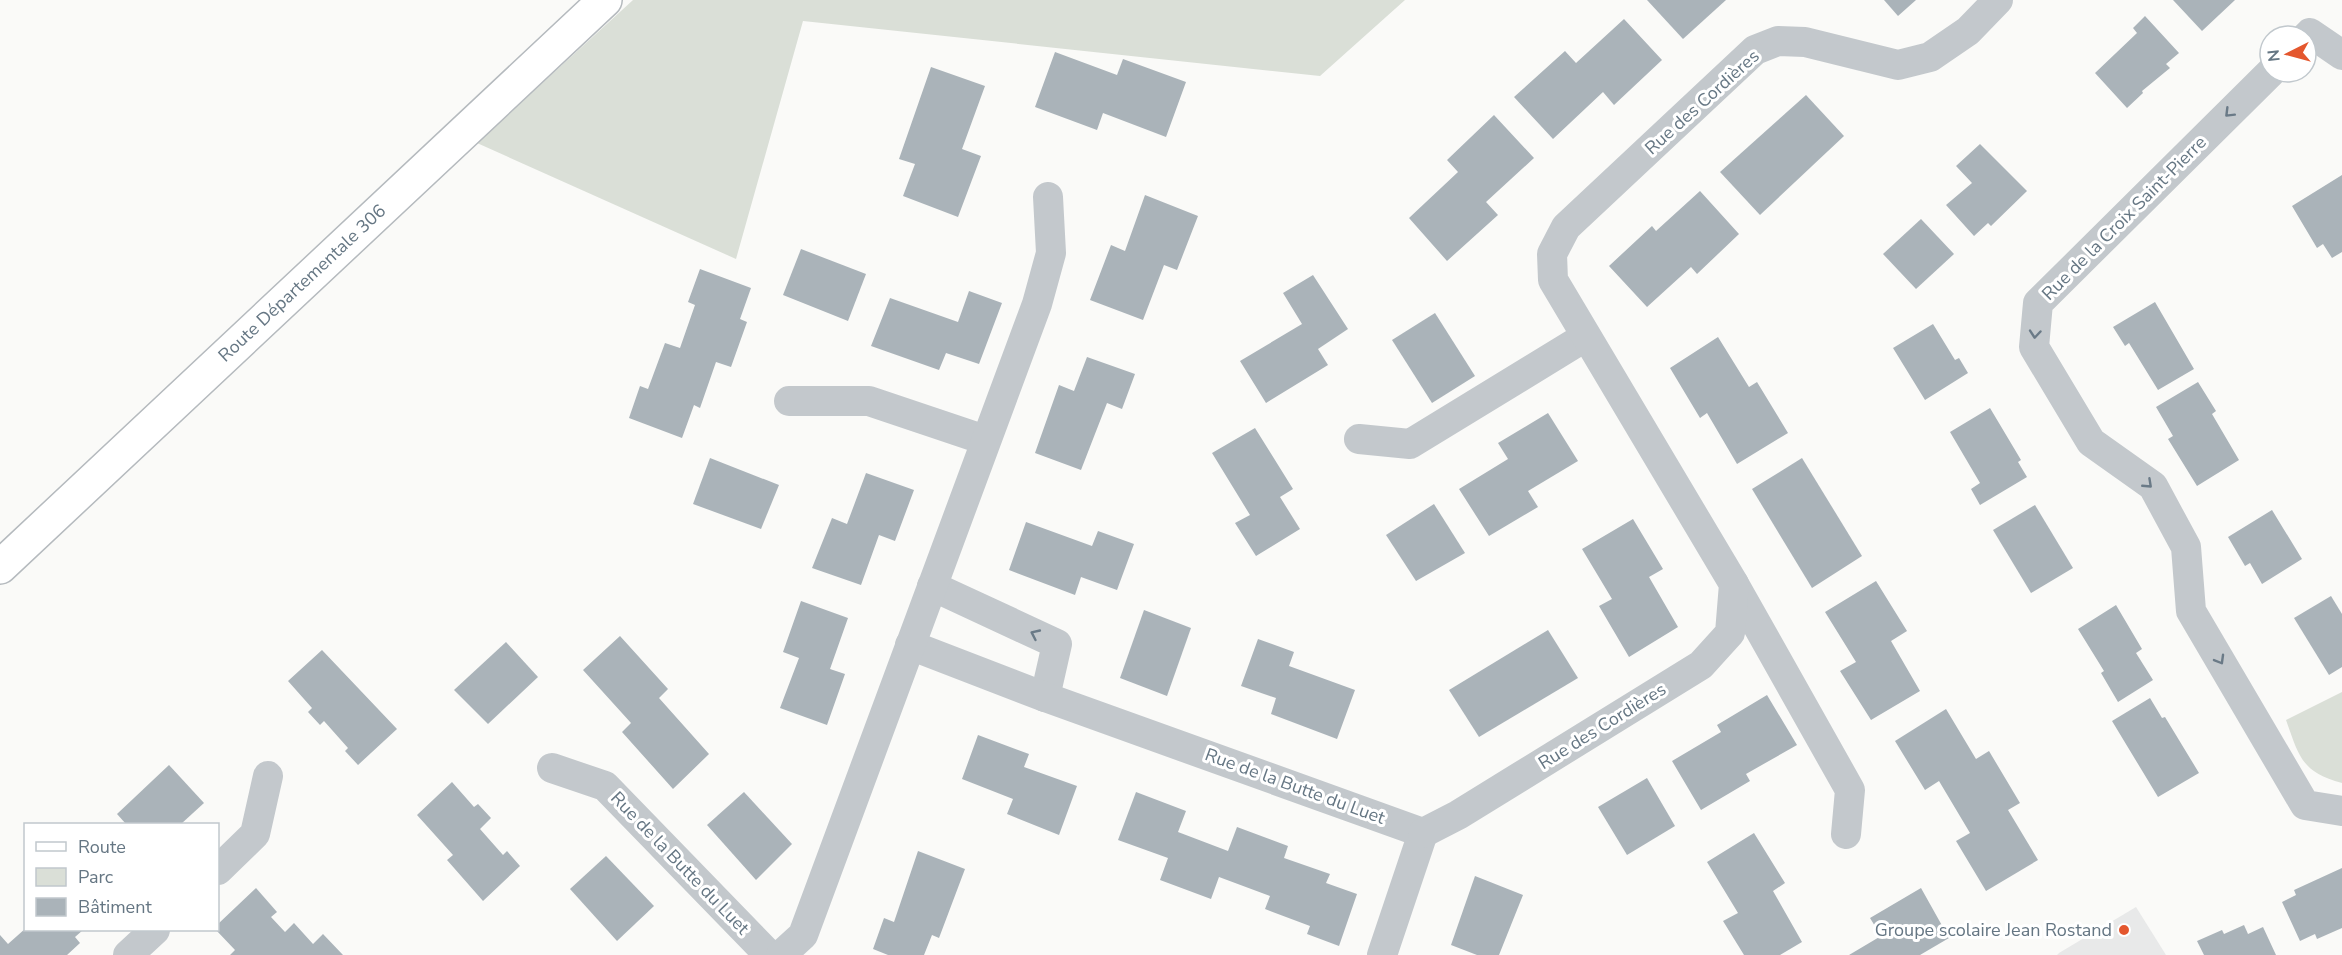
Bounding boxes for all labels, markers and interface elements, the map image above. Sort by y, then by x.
north arrow [2258,24,2318,84]
street label: Rue des Cordières [1640,44,1764,160]
text: N [2263,48,2286,63]
one-way arrow [2226,106,2237,117]
street label: Rue de la Croix Saint-Pierre [2036,130,2212,306]
street label: Route Départementale 306 [213,199,391,367]
one-way arrow [2029,329,2042,338]
one-way arrow [2141,477,2151,488]
one-way arrow [1031,629,1042,641]
one-way arrow [2212,653,2224,664]
street label: Rue des Cordières [1534,677,1670,775]
street label: Rue de la Butte du Luet [1202,742,1389,830]
street label: Rue de la Butte du Luet [605,786,755,940]
legend [24,823,219,931]
text: Route [78,835,126,859]
text: Parc [78,865,113,889]
text: Bâtiment [78,895,152,919]
place label: Groupe scolaire Jean Rostand [1875,918,2112,942]
marker: Groupe scolaire Jean Rostand [2117,923,2131,937]

